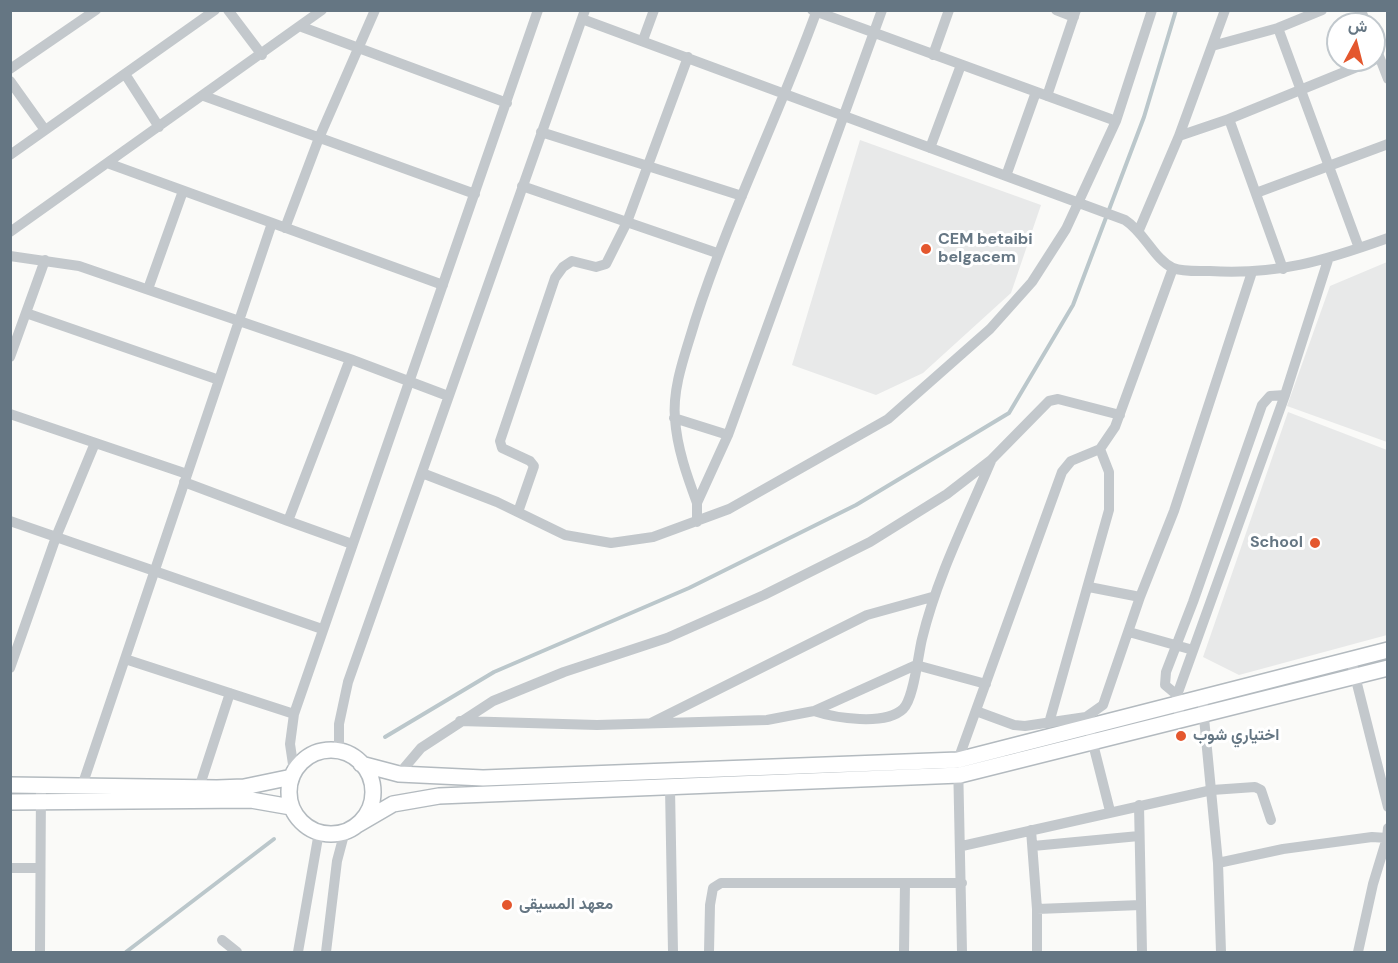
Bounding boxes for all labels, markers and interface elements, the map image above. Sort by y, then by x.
north arrow [1326,12,1386,72]
text: ش [1347,14,1369,37]
place label: CEM betaibi belgacem [938,230,1033,268]
marker: CEM betaibi belgacem [919,242,933,256]
place label: School [1250,533,1303,553]
marker: School [1308,536,1322,550]
place label: اختياري شوب [1193,726,1279,746]
marker: اختياري شوب [1174,729,1188,743]
place label: معهد المسيقى [519,895,613,915]
marker: معهد المسيقى [500,898,514,912]

